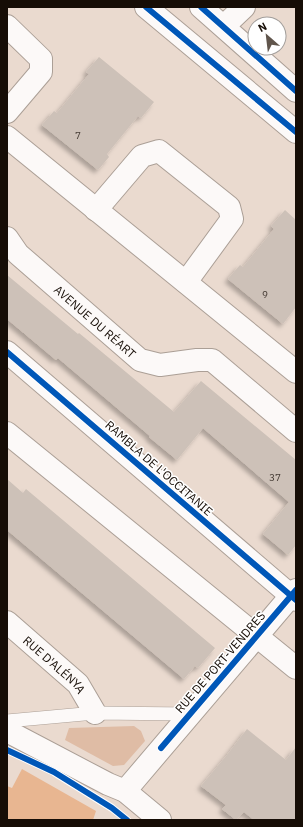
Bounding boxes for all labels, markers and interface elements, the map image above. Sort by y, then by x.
north arrow [247,16,287,56]
text: N [256,19,269,35]
house number: 7 [75,129,81,142]
street label: AVENUE DU RÉART [51,282,140,361]
house number: 9 [262,288,268,301]
street label: RAMBLA DE L'OCCITANIE [102,417,216,519]
house number: 37 [269,471,281,484]
street label: RUE DE PORT-VENDRES [172,608,268,716]
street label: RUE D'ALÉNYA [20,632,89,696]

